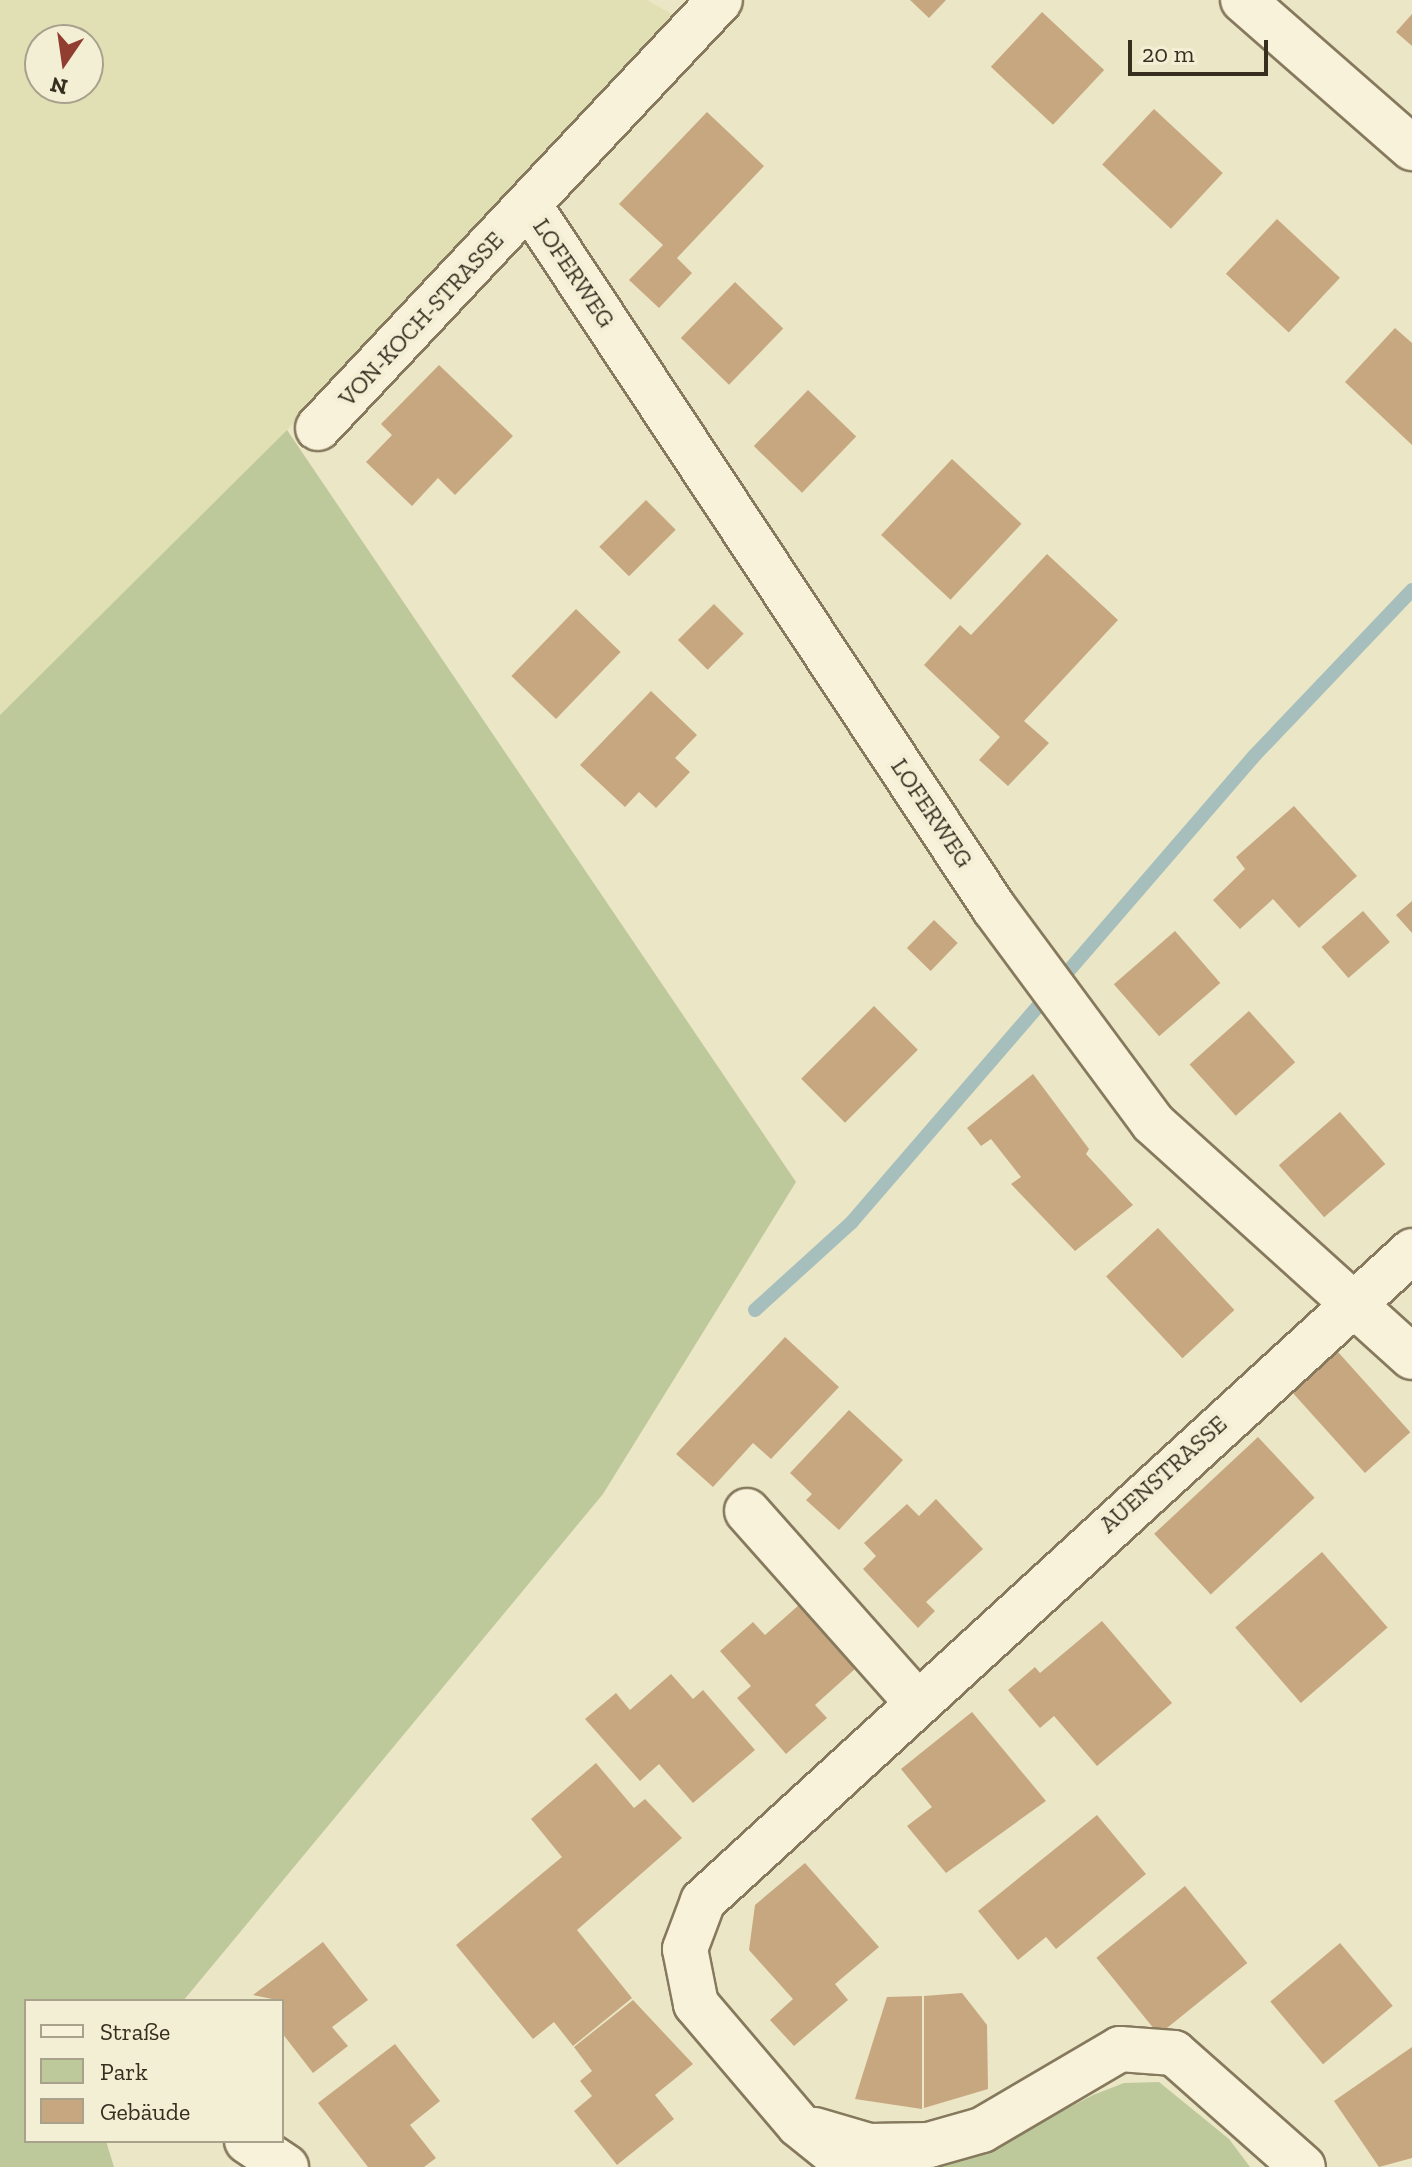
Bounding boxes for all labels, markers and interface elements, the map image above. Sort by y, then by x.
north arrow [24,24,104,104]
scale bar [1132,24,1272,74]
text: 20 m [1142,39,1194,68]
text: N [48,71,70,101]
street label: LOFERWEG [527,213,621,333]
street label: VON-KOCH-STRASSE [333,226,509,412]
street label: LOFERWEG [885,753,979,873]
street label: AUENSTRASSE [1093,1409,1233,1539]
legend [24,1999,284,2143]
text: Straße [100,2017,170,2046]
text: Park [100,2057,148,2086]
text: Gebäude [100,2097,190,2126]

